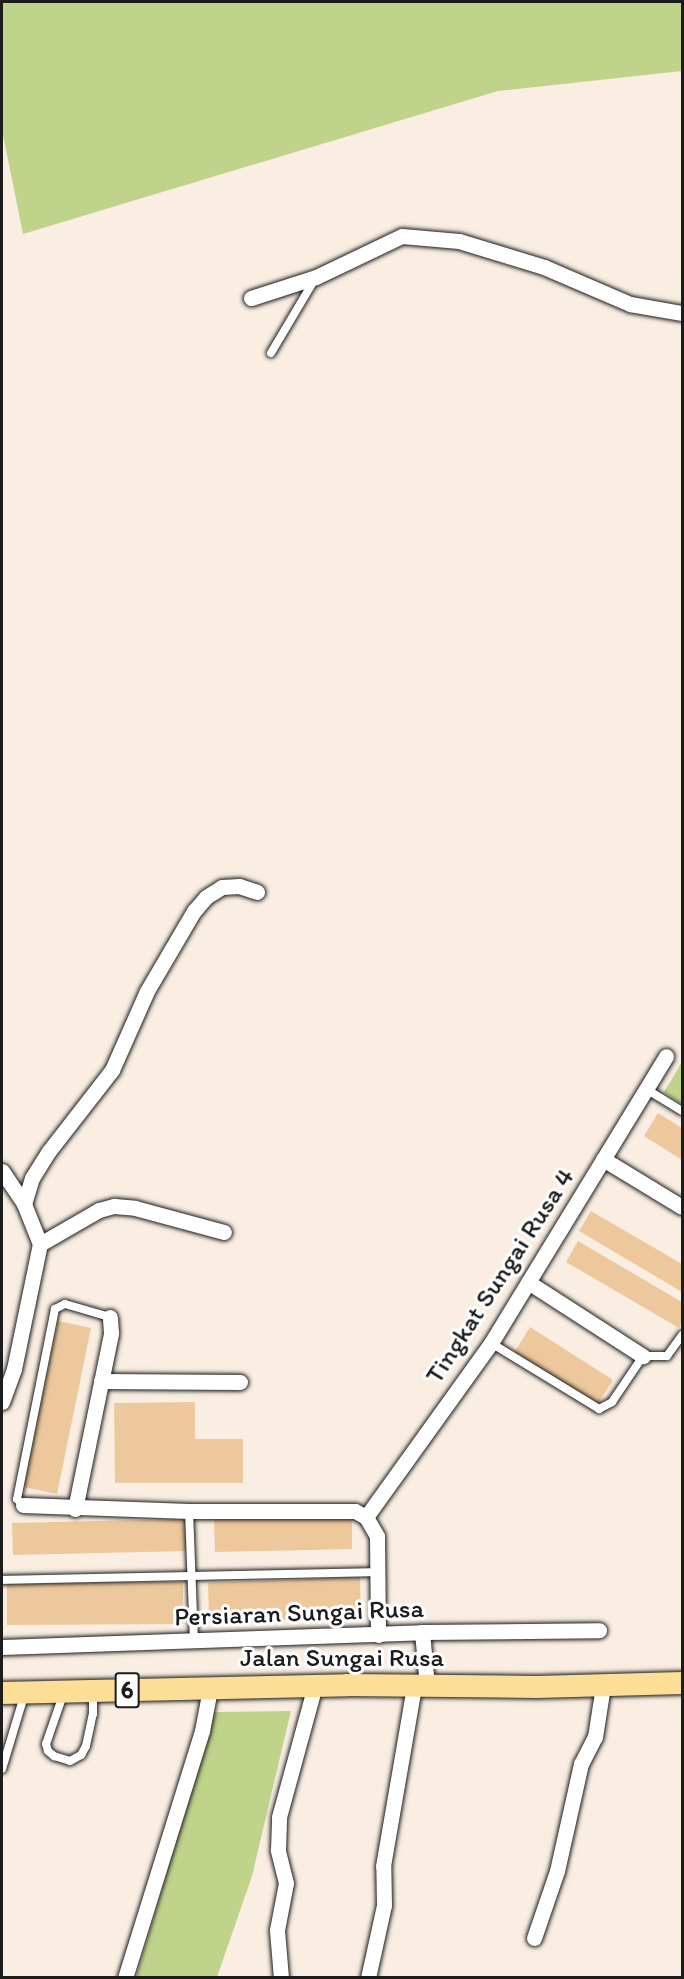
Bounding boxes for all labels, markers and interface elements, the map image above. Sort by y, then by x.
street label: Tingkat Sungai Rusa 4 [419,1163,581,1389]
street label: Persiaran Sungai Rusa [174,1593,424,1633]
street label: Jalan Sungai Rusa [241,1642,443,1674]
road number: 6 [114,1669,140,1711]

